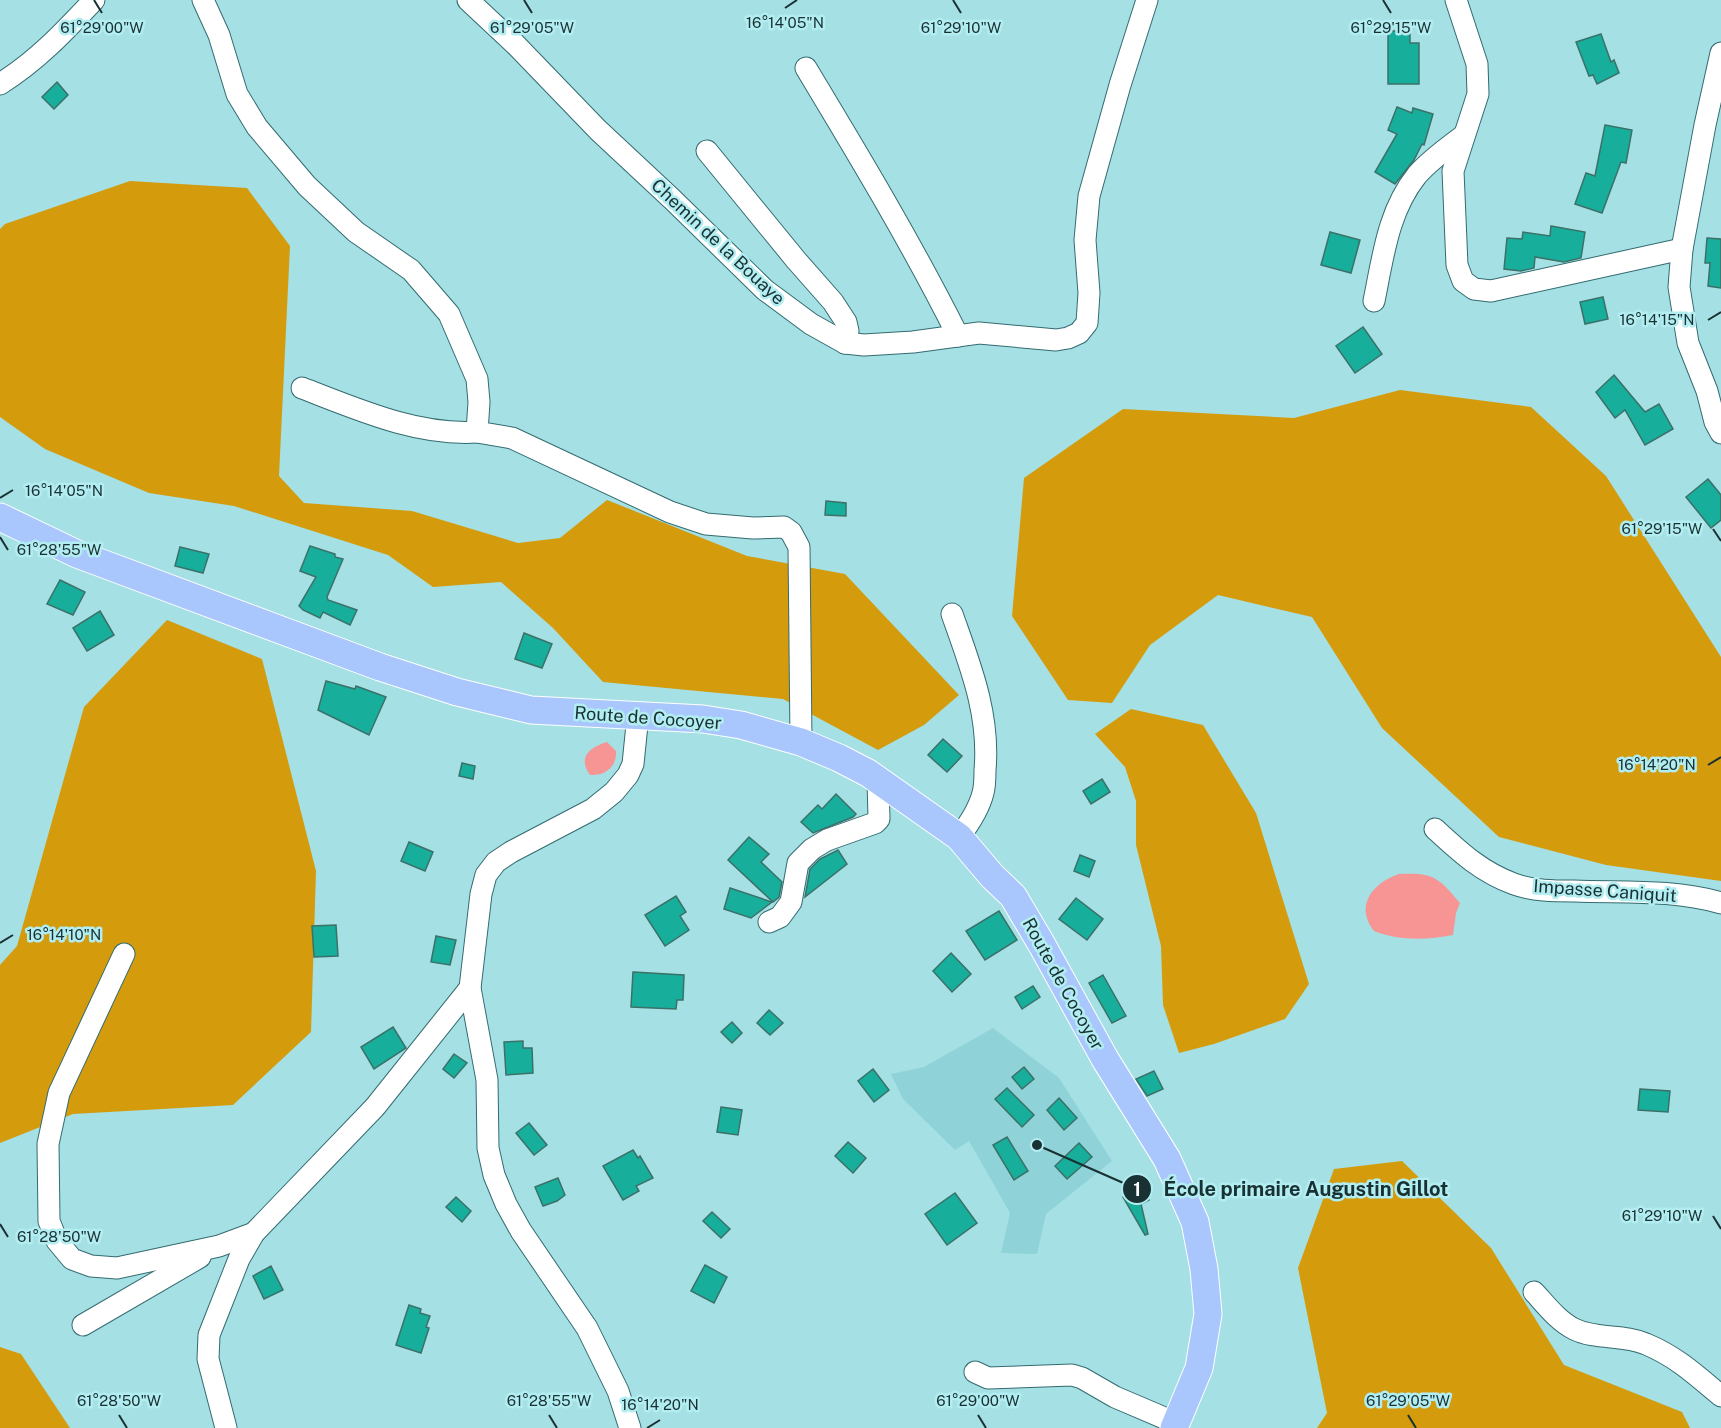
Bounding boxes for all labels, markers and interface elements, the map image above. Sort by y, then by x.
text: 16°14'05"N [746,14,824,31]
text: 61°29'00"W [60,19,144,36]
text: 61°29'05"W [490,19,574,36]
text: 61°29'10"W [921,19,1001,36]
text: 61°29'15"W [1351,19,1431,36]
street label: Chemin de la Bouaye [647,174,789,309]
text: 16°14'15"N [1619,311,1695,328]
text: 16°14'05"N [25,482,103,499]
text: 61°29'15"W [1622,520,1702,537]
text: 61°28'55"W [17,541,101,558]
street label: Route de Cocoyer [574,702,722,733]
text: 16°14'20"N [1618,756,1696,773]
street label: Impasse Caniquit [1533,875,1677,906]
street label: Route de Cocoyer [1018,914,1108,1053]
text: 16°14'10"N [27,926,101,943]
callout: École primaire Augustin Gillot [1122,1170,1461,1208]
text: École primaire Augustin Gillot [1164,1176,1448,1201]
text: 1 [1133,1179,1141,1200]
text: 61°29'10"W [1622,1207,1702,1224]
text: 61°28'50"W [17,1228,101,1245]
text: 61°28'50"W [77,1392,161,1409]
text: 61°28'55"W [507,1392,591,1409]
text: 61°29'00"W [936,1392,1020,1409]
text: 61°29'05"W [1366,1392,1450,1409]
text: 16°14'20"N [621,1396,699,1413]

